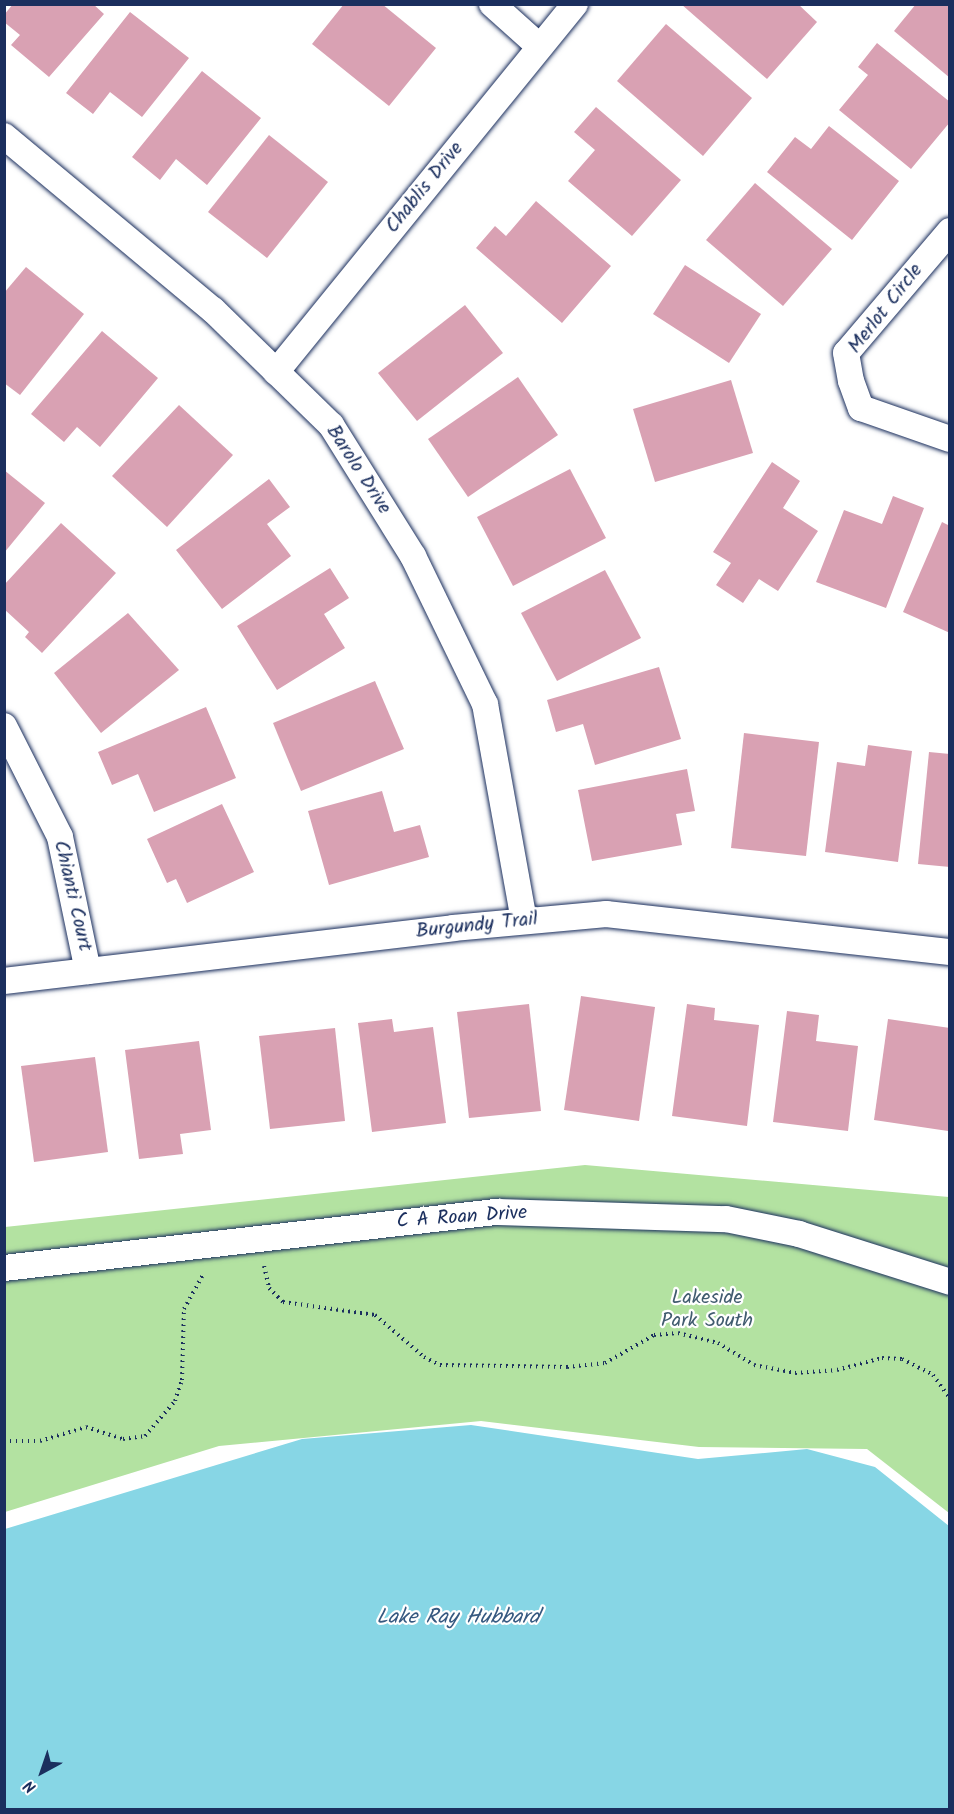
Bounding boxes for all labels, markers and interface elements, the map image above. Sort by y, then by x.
street label: Chablis Drive [381,138,469,238]
street label: Merlot Circle [844,259,928,359]
street label: Barolo Drive [320,421,396,519]
street label: Chianti Court [48,838,96,954]
street label: Burgundy Trail [415,908,539,944]
street label: C A Roan Drive [396,1201,528,1235]
park label: Lakeside Park South [661,1287,753,1334]
water label: Lake Ray Hubbard [377,1605,539,1631]
north arrow [12,1742,72,1802]
text: N [18,1773,42,1799]

